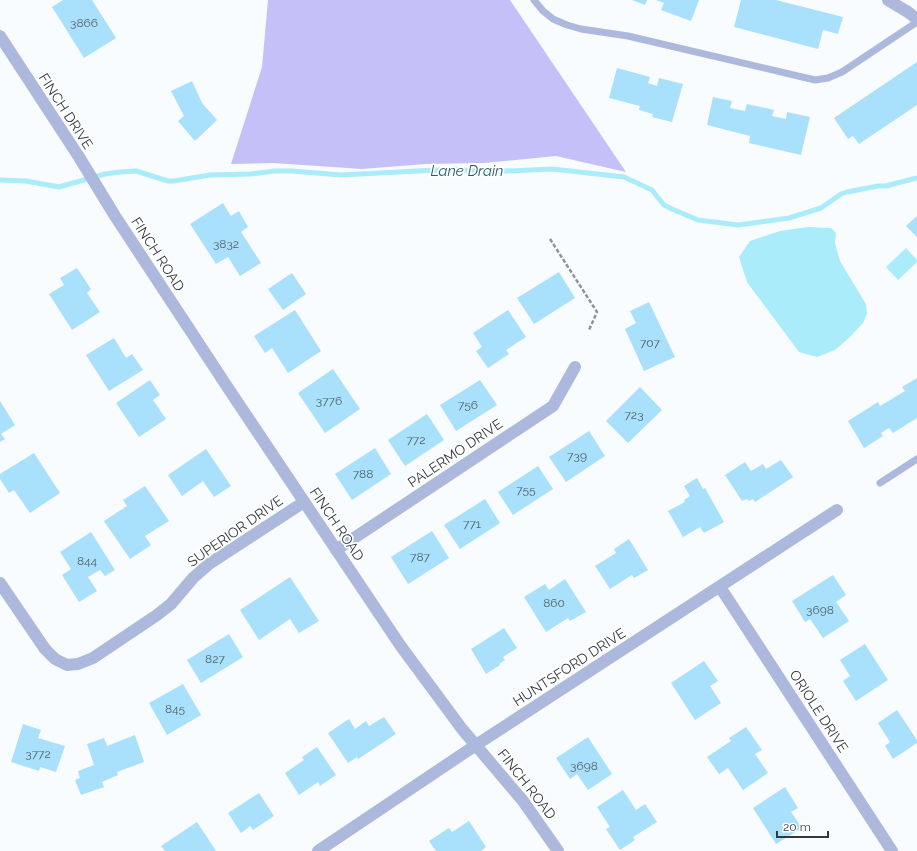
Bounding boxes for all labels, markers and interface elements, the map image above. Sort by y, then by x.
house number: 3866 [70,16,98,30]
street label: FINCH DRIVE [36,70,96,152]
water label: Lane Drain [431,162,503,180]
street label: FINCH ROAD [128,214,188,294]
house number: 3832 [213,237,239,251]
house number: 707 [640,336,661,350]
house number: 3776 [316,394,342,408]
house number: 756 [458,398,478,412]
house number: 723 [624,408,644,422]
street label: PALERMO DRIVE [405,416,505,490]
house number: 772 [406,433,426,447]
house number: 739 [567,449,587,463]
house number: 788 [353,467,373,481]
house number: 755 [516,483,536,497]
street label: FINCH ROAD [307,484,367,564]
street label: SUPERIOR DRIVE [184,492,286,570]
house number: 771 [463,517,481,531]
house number: 787 [410,550,431,564]
house number: 844 [77,554,98,568]
house number: 860 [543,596,565,610]
house number: 3698 [806,603,834,617]
street label: HUNTSFORD DRIVE [510,625,628,709]
house number: 827 [205,652,225,666]
street label: ORIOLE DRIVE [787,667,851,755]
house number: 845 [165,702,186,716]
street label: FINCH ROAD [495,746,559,822]
house number: 3772 [25,747,51,761]
house number: 3698 [570,759,598,773]
scale bar [777,813,828,839]
text: 20 m [783,820,811,834]

